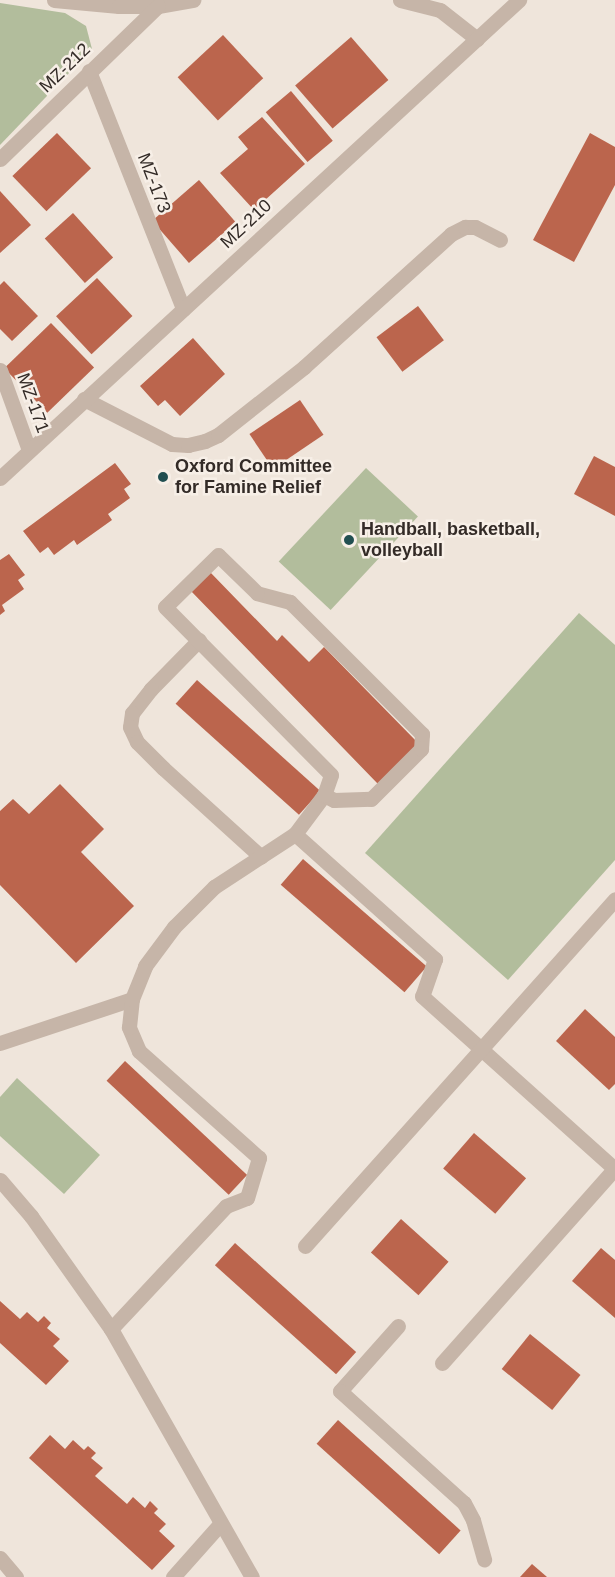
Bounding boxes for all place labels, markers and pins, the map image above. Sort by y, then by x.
place label: Oxford Committee for Famine Relief [175,456,332,498]
marker: Oxford Committee for Famine Relief [156,470,170,484]
place label: Handball, basketball, volleyball [361,519,540,562]
marker: Handball, basketball, volleyball [342,533,356,547]

